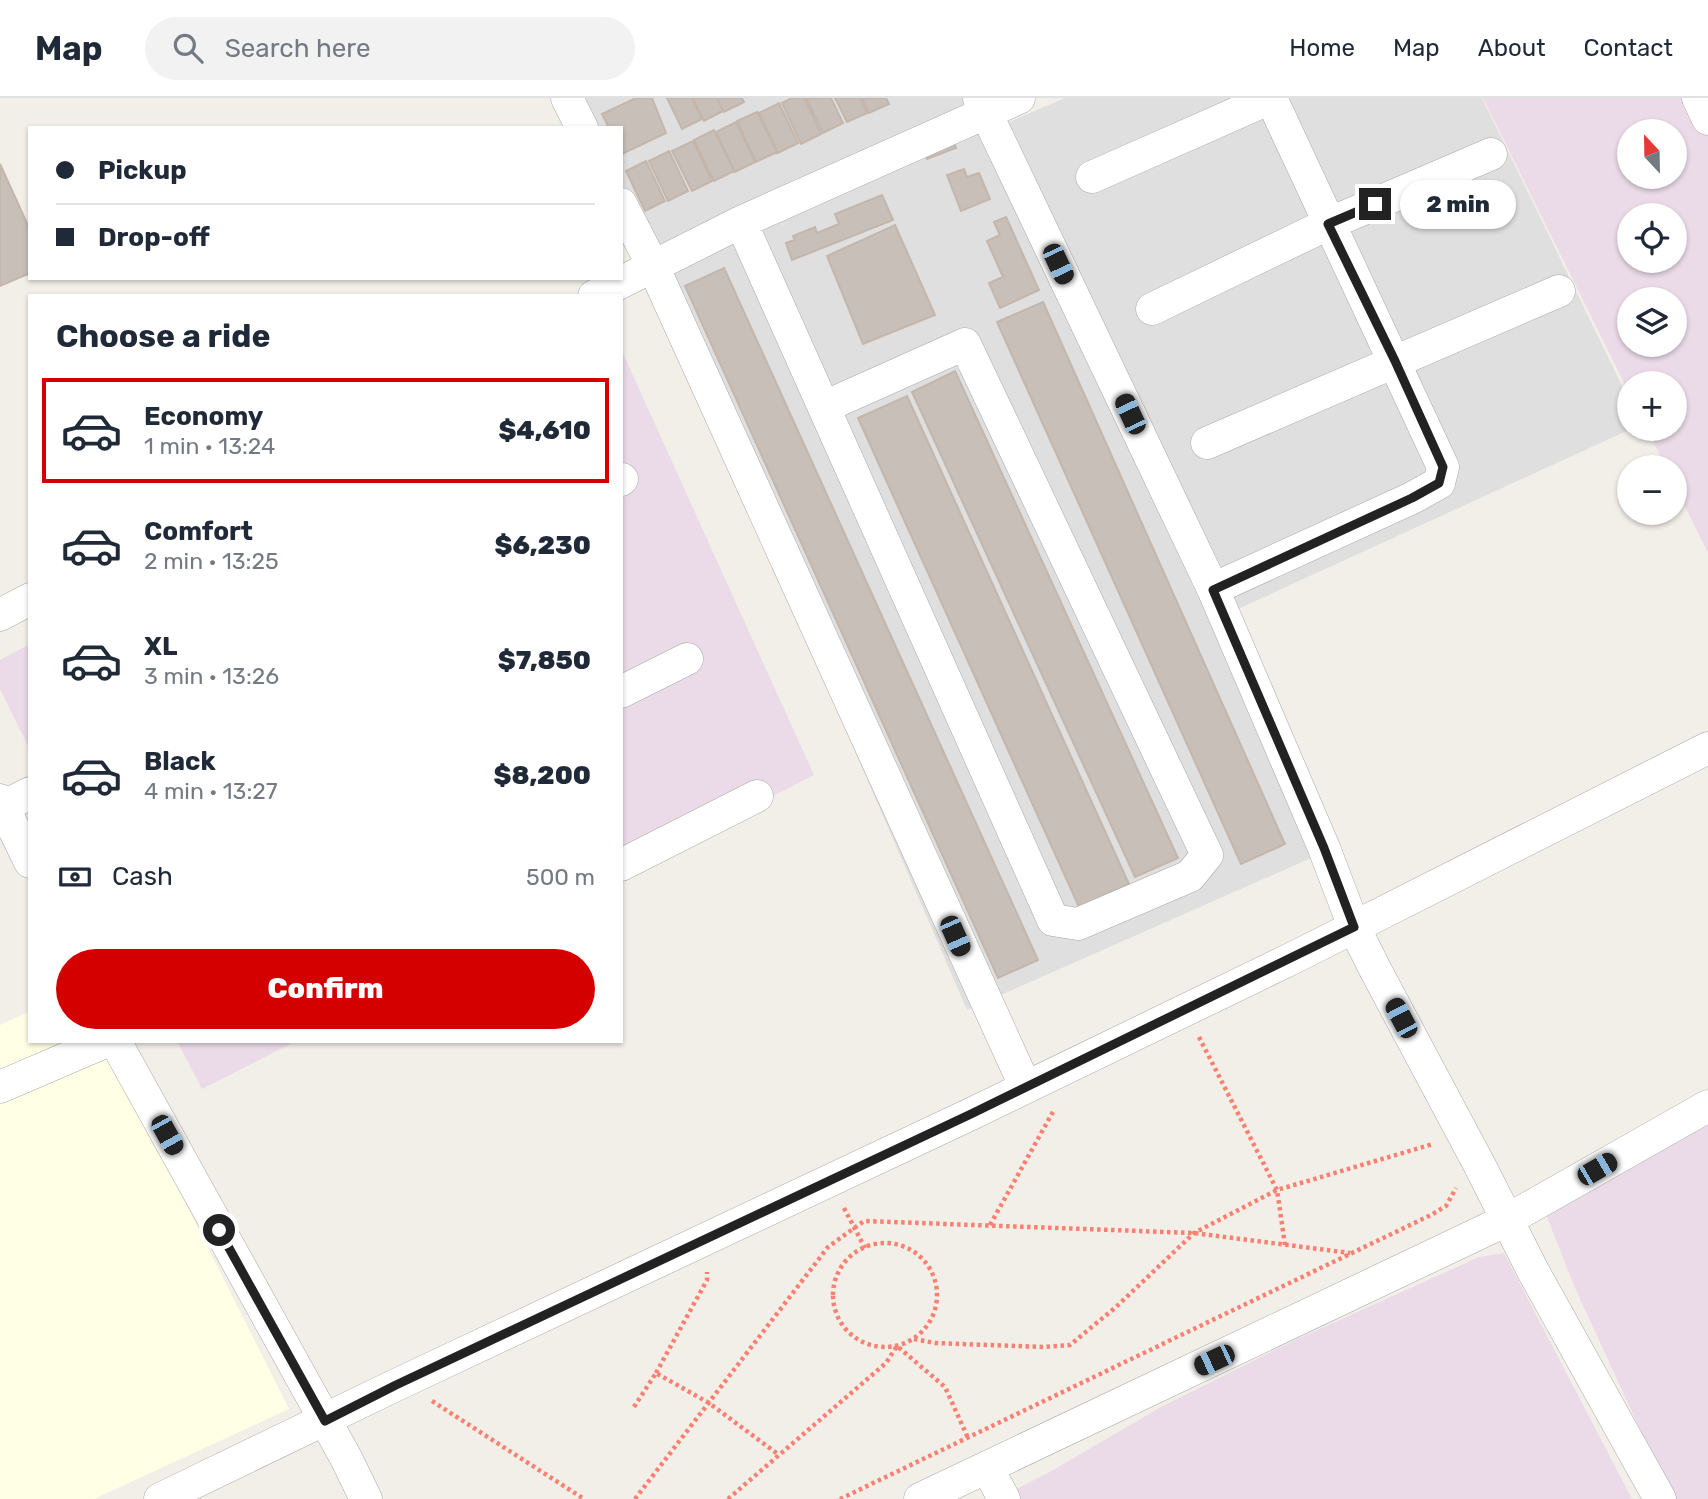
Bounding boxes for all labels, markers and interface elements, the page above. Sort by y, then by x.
search box [145,17,635,80]
text: Map [35,29,103,68]
icon: search [169,29,207,67]
text: Search here [225,33,370,64]
text: Home [1289,34,1355,62]
text: Map [1393,34,1440,62]
text: About [1478,34,1546,62]
text: Contact [1584,34,1673,62]
north arrow [1617,119,1687,189]
map controls [1617,119,1687,525]
text: Pickup [98,155,187,186]
callout: 2 min [1400,180,1515,228]
route end [1359,188,1391,220]
text: 2 min [1426,190,1490,218]
button: locate [1617,203,1687,273]
text: Drop-off [98,222,210,253]
car [1040,241,1077,287]
button: layers [1617,287,1687,357]
text: Choose a ride [56,317,270,355]
button: + [1617,371,1687,441]
car [1112,391,1149,437]
icon: car [60,399,123,462]
text: Economy [144,401,263,432]
text: $4,610 [498,415,591,446]
text: 1 min · 13:24 [144,432,275,460]
button: − [1617,455,1687,525]
icon: car [60,514,123,577]
text: Comfort [144,516,253,547]
text: $6,230 [495,530,591,561]
text: 2 min · 13:25 [144,547,279,575]
icon: car [60,629,123,692]
text: XL [144,631,177,662]
text: $7,850 [498,645,591,676]
text: 3 min · 13:26 [144,662,279,690]
icon: car [60,744,123,807]
text: Black [144,746,216,777]
text: $8,200 [494,760,591,791]
text: 4 min · 13:27 [144,777,278,805]
icon: cash [56,858,94,896]
text: Cash [112,861,173,892]
text: 500 m [526,863,595,891]
car [937,913,974,959]
button: Confirm [56,949,595,1029]
car [1382,995,1421,1041]
car [148,1112,187,1158]
car [1574,1149,1621,1189]
route start [203,1214,235,1246]
car [1191,1342,1238,1378]

